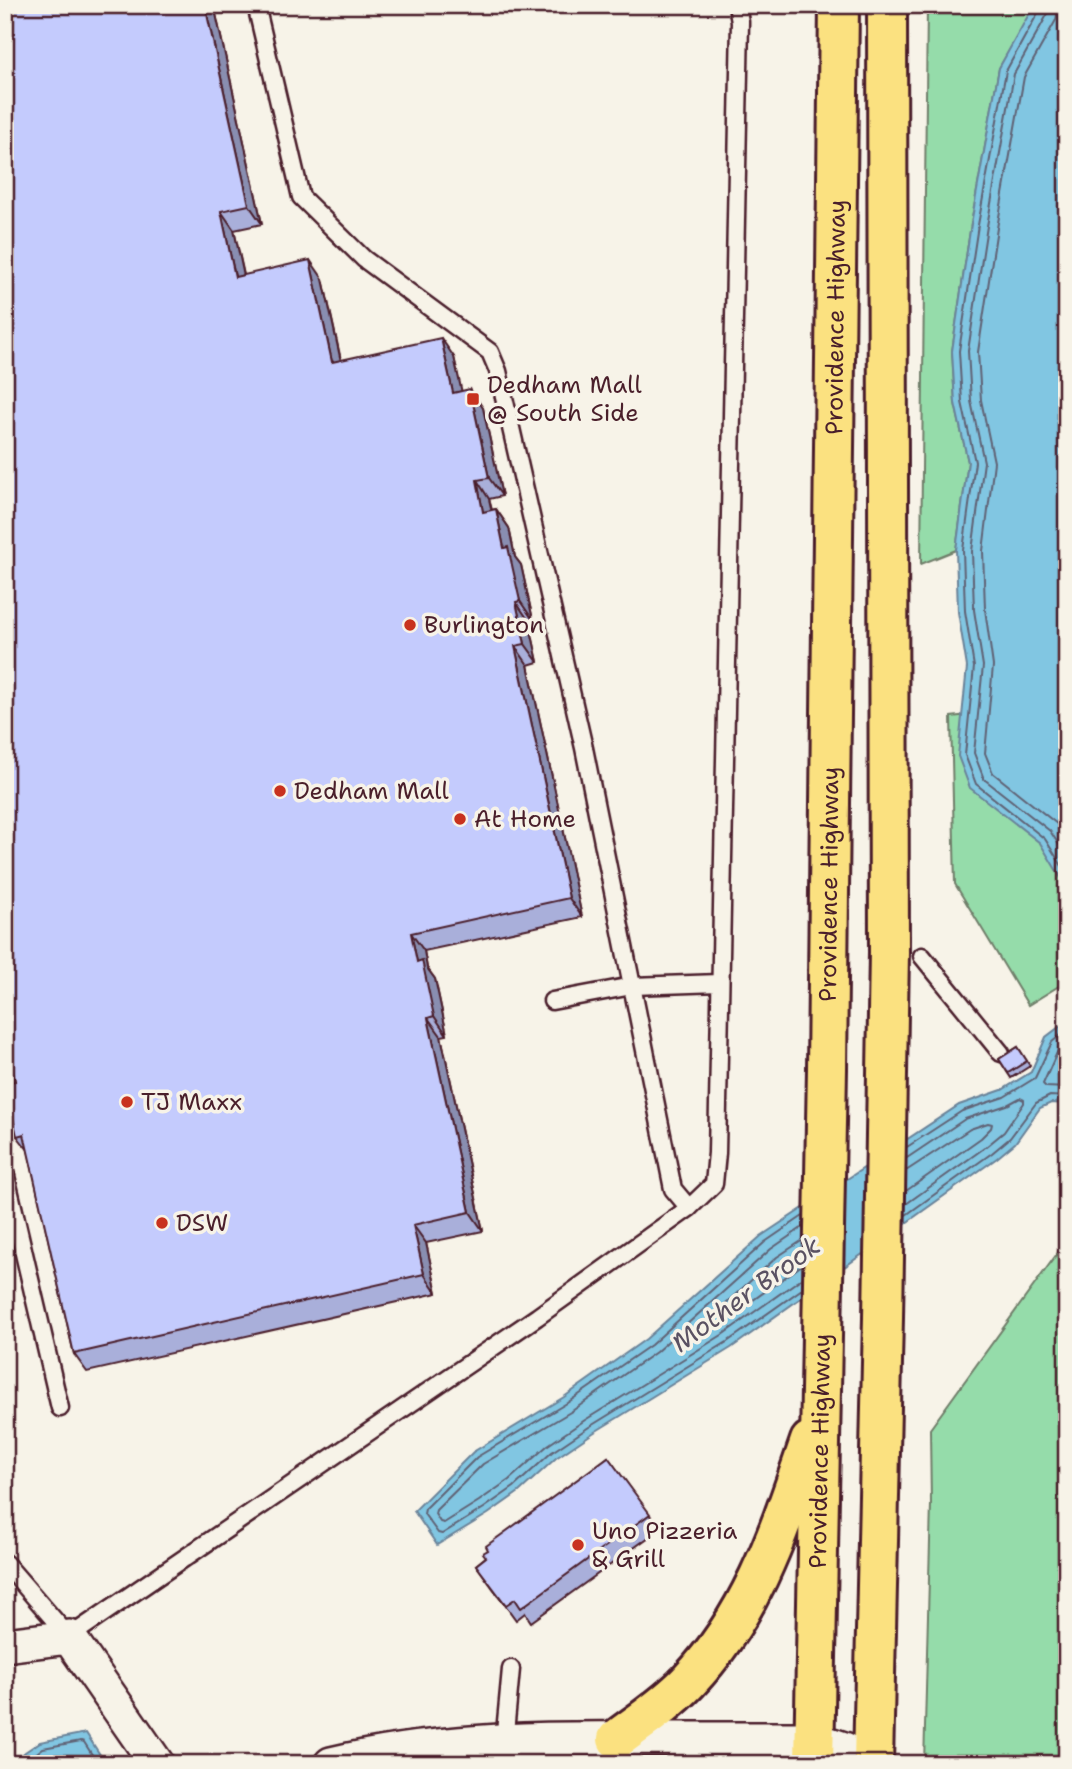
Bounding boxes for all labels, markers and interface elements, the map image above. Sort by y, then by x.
street label: Providence Highway [818,199,853,435]
place label: Dedham Mall @ South Side [487,369,642,429]
marker: Dedham Mall @ South Side [465,391,481,407]
place label: Burlington [424,609,544,641]
marker: Burlington [402,617,418,633]
street label: Providence Highway [812,766,846,1002]
place label: Dedham Mall [294,775,449,807]
marker: Dedham Mall [272,783,288,799]
place label: At Home [474,803,576,835]
marker: At Home [452,811,468,827]
place label: TJ Maxx [141,1086,242,1118]
marker: TJ Maxx [119,1094,135,1110]
place label: DSW [176,1207,228,1239]
marker: DSW [154,1215,170,1231]
water label: Mother Brook [664,1228,827,1360]
street label: Providence Highway [802,1333,838,1569]
place label: Uno Pizzeria & Grill [592,1515,738,1575]
marker: Uno Pizzeria & Grill [570,1537,586,1553]

